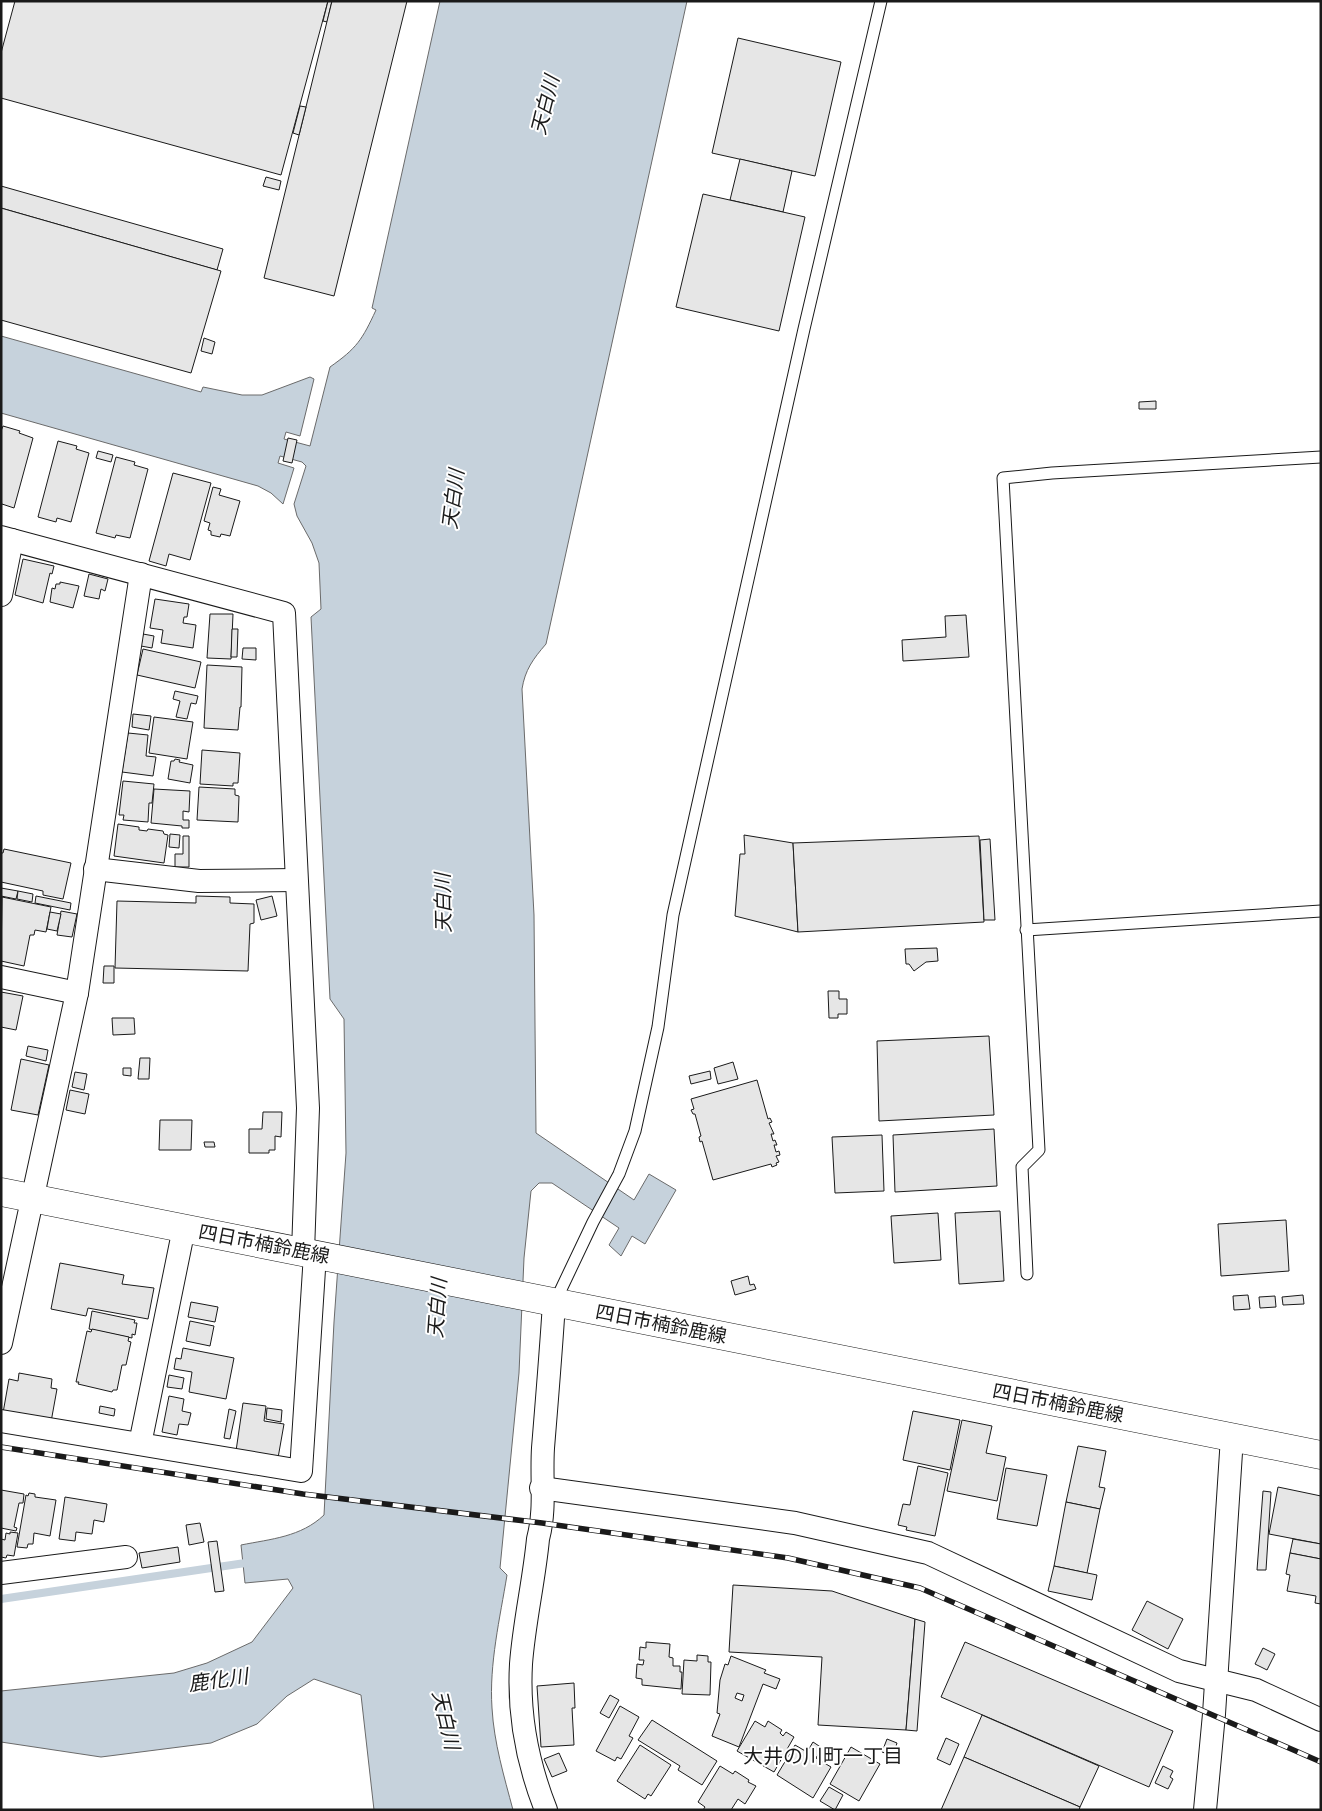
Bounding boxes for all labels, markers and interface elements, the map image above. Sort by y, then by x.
water label: 天白川 [526,71,564,137]
water label: 天白川 [437,466,469,530]
water label: 天白川 [430,871,456,933]
street label: 四日市楠鈴鹿線 [197,1220,331,1268]
water label: 天白川 [423,1275,451,1339]
street label: 四日市楠鈴鹿線 [594,1300,728,1348]
street label: 四日市楠鈴鹿線 [991,1379,1125,1427]
water label: 鹿化川 [187,1664,251,1696]
water label: 天白川 [428,1688,465,1754]
district label: 大井の川町一丁目 [743,1744,903,1768]

